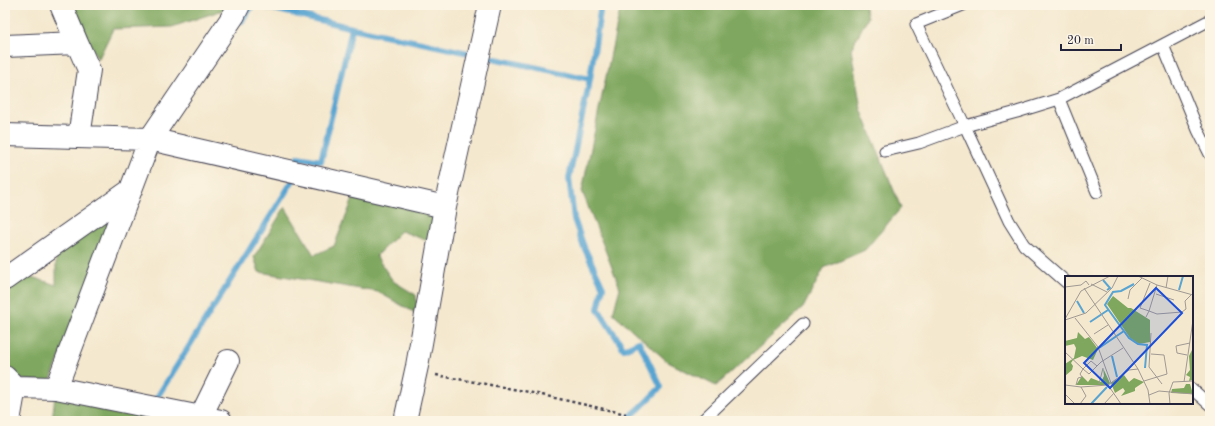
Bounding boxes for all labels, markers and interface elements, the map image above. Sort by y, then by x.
scale bar [1061,26,1121,52]
text: 20 m [1067,35,1094,47]
inset map [1065,276,1193,404]

